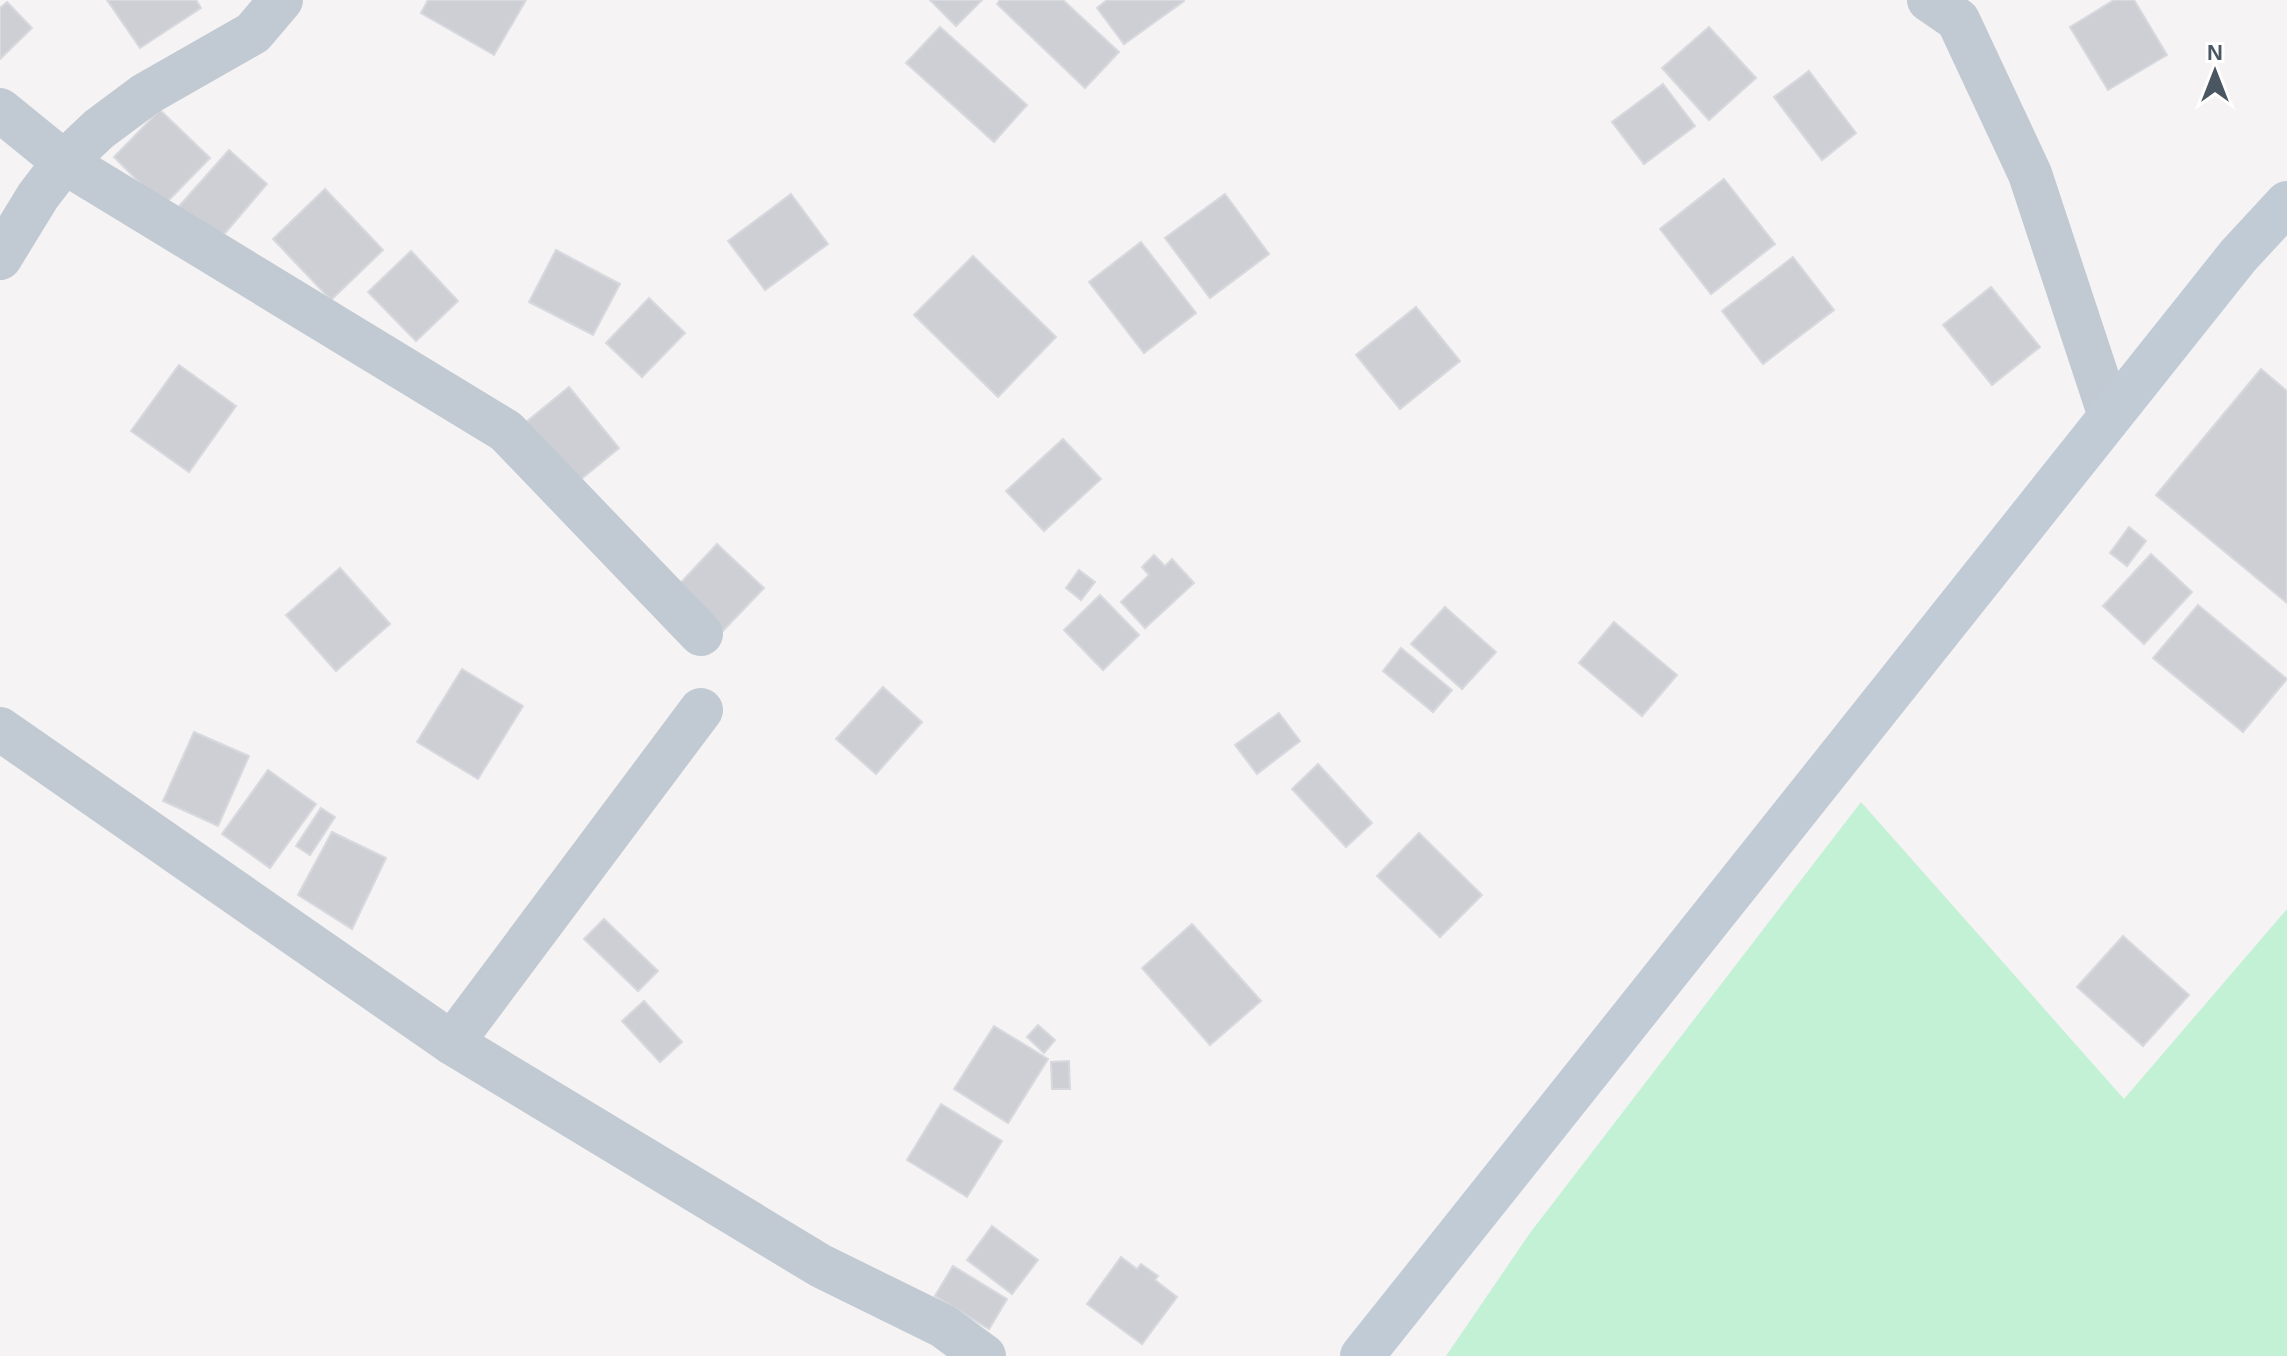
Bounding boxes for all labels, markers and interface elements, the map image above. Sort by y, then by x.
north arrow [2175,32,2255,112]
text: N [2207,40,2223,65]

